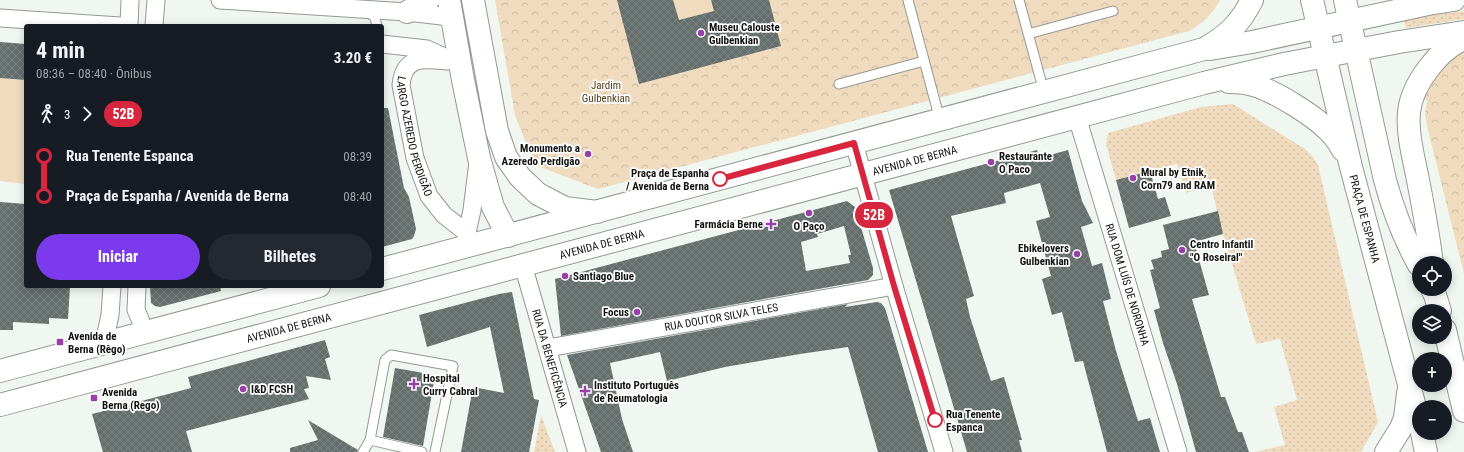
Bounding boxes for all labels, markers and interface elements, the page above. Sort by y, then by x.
place label: Museu Calouste Gulbenkian [709,21,780,47]
marker: Museu Calouste Gulbenkian [696,28,706,38]
text: 4 min [36,38,85,63]
text: 3.20 € [334,49,372,67]
text: 08:36 – 08:40 · Ônibus [36,66,152,81]
street label: LARGO AZEREDO PERDIGÃO [394,75,435,198]
park label: Jardim Gulbenkian [582,79,630,105]
icon: walk [36,103,58,125]
icon: forward [76,103,98,125]
text: 52B [112,106,134,122]
text: 3 [64,107,70,122]
place label: Monumento a Azeredo Perdigão [502,142,581,168]
street label: AVENIDA DE BERNA [871,143,959,178]
text: Rua Tenente Espanca [66,147,194,165]
text: 08:39 [343,149,372,164]
marker: Monumento a Azeredo Perdigão [583,149,593,159]
place label: Restaurante O Paco [999,150,1052,176]
marker: Restaurante O Paco [986,157,996,167]
place label: Mural by Etnik, Corn79 and RAM [1141,166,1215,192]
place label: Praça de Espanha / Avenida de Berna [626,167,709,193]
marker: Praça de Espanha / Avenida de Berna [712,171,728,187]
marker: Mural by Etnik, Corn79 and RAM [1128,173,1138,183]
street label: PRAÇA DE ESPANHA [1346,173,1382,265]
text: Praça de Espanha / Avenida de Berna [66,187,289,205]
text: 08:40 [343,189,372,204]
line badge: 52B [851,202,897,228]
text: 52B [863,207,885,223]
marker: O Paço [804,208,814,218]
place label: Farmácia Berne [694,218,763,231]
marker: Farmácia Berne [766,219,776,229]
place label: O Paço [793,220,825,233]
street label: RUA DOM LUÍS DE NORONHA [1102,222,1152,348]
street label: AVENIDA DE BERNA [558,227,646,262]
button: Iniciar [36,234,200,280]
button: Bilhetes [208,234,372,280]
place label: Centro Infantil "O Roseiral" [1190,238,1254,264]
place label: Ebikelovers Gulbenkian [1018,242,1069,268]
marker: Centro Infantil "O Roseiral" [1177,245,1187,255]
marker: Ebikelovers Gulbenkian [1072,249,1082,259]
map controls [1412,256,1452,440]
button: locate [1412,256,1452,296]
place label: Santiago Blue [573,270,634,283]
marker: Santiago Blue [560,271,570,281]
street label: RUA DOUTOR SILVA TELES [663,301,779,334]
button: layers [1412,304,1452,344]
place label: Focus [603,306,629,319]
marker: Focus [632,307,642,317]
street label: RUA DA BENEFICÊNCIA [529,308,570,410]
street label: AVENIDA DE BERNA [245,311,333,346]
place label: Avenida de Berna (Rêgo) [68,330,126,356]
marker: Avenida de Berna (Rêgo) [55,337,65,347]
button: + [1412,352,1452,392]
place label: Hospital Curry Cabral [423,372,478,398]
marker: Hospital Curry Cabral [408,378,420,390]
place label: Instituto Português de Reumatologia [594,379,679,405]
place label: I&D FCSH [251,383,294,396]
marker: I&D FCSH [238,384,248,394]
marker: Instituto Português de Reumatologia [579,385,591,397]
place label: Avenida Berna (Rego) [102,386,160,412]
marker: Avenida Berna (Rego) [89,393,99,403]
button: − [1412,400,1452,440]
place label: Rua Tenente Espanca [946,408,1000,434]
marker: Rua Tenente Espanca [927,412,943,428]

